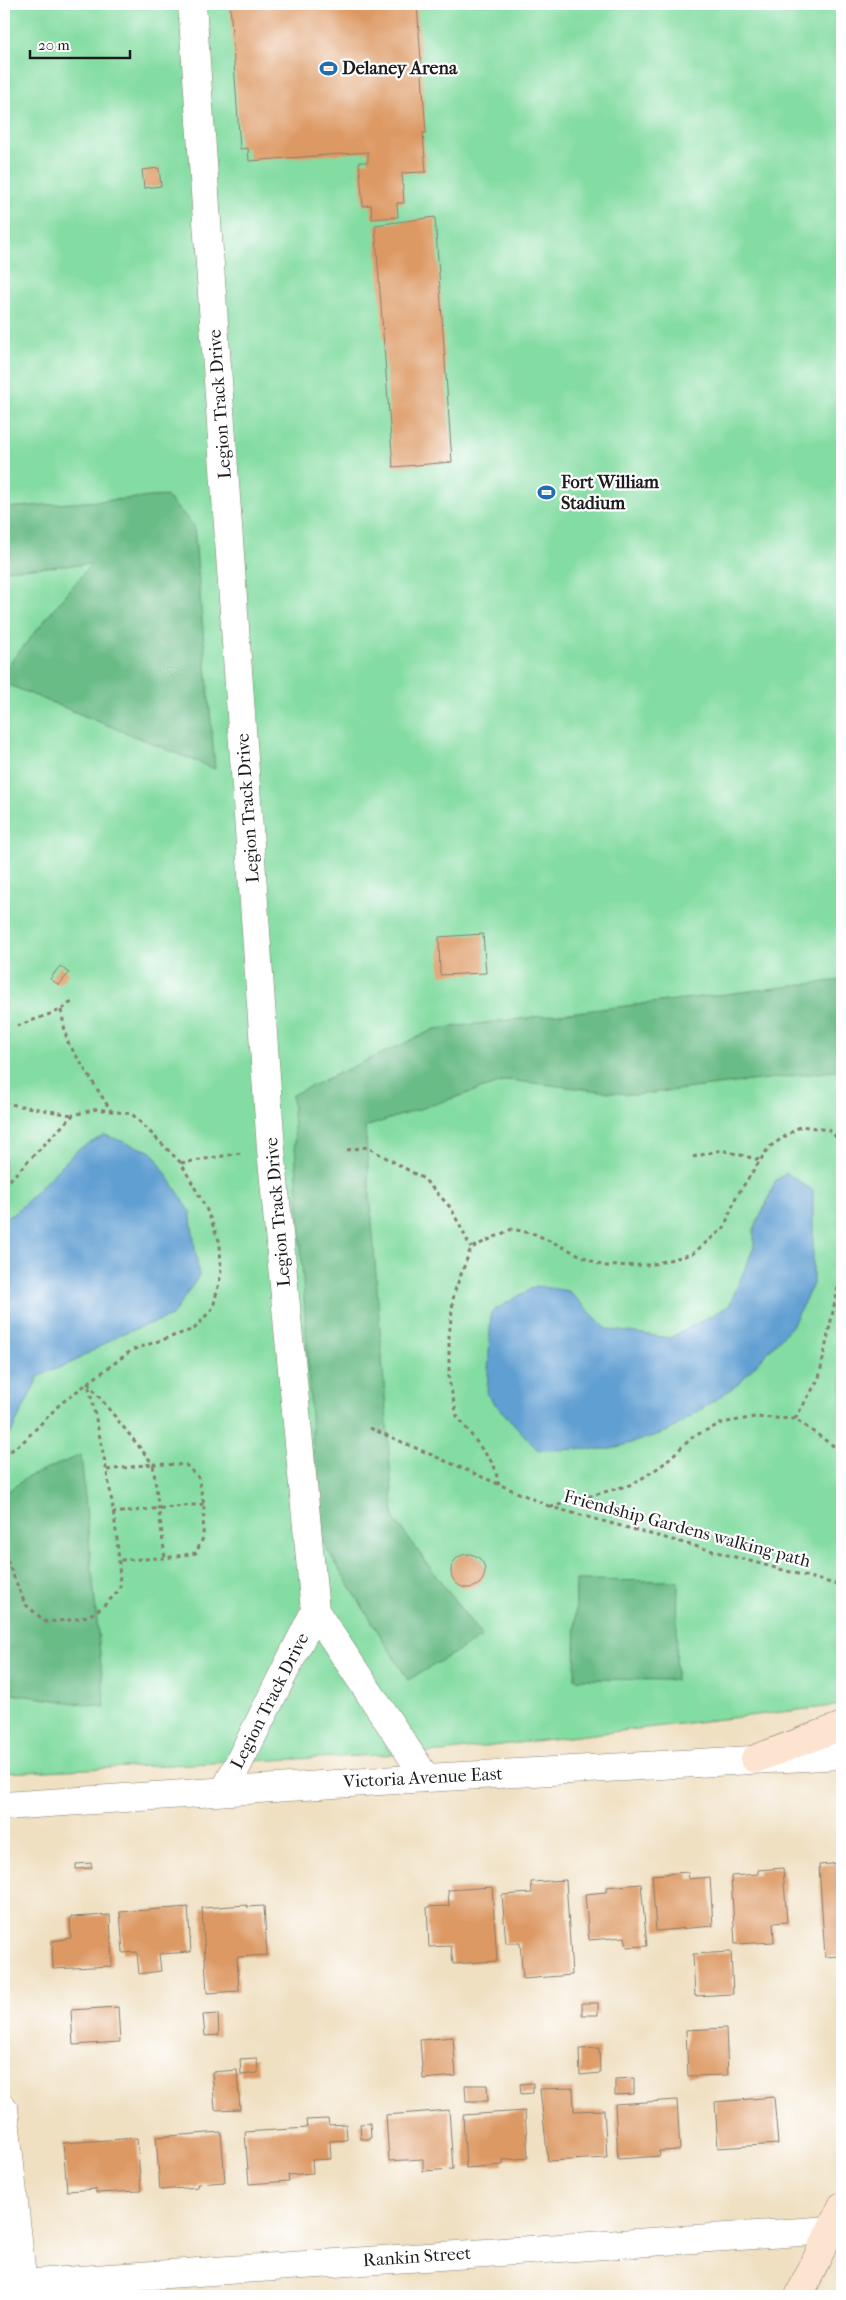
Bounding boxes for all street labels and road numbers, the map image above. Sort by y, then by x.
street label: Legion Track Drive [204,328,236,480]
street label: Legion Track Drive [232,732,264,884]
street label: Legion Track Drive [261,1136,295,1288]
street label: Friendship Gardens walking path [561,1486,813,1572]
street label: Legion Track Drive [227,1629,313,1773]
street label: Victoria Avenue East [342,1763,504,1793]
street label: Rankin Street [362,2243,472,2271]

